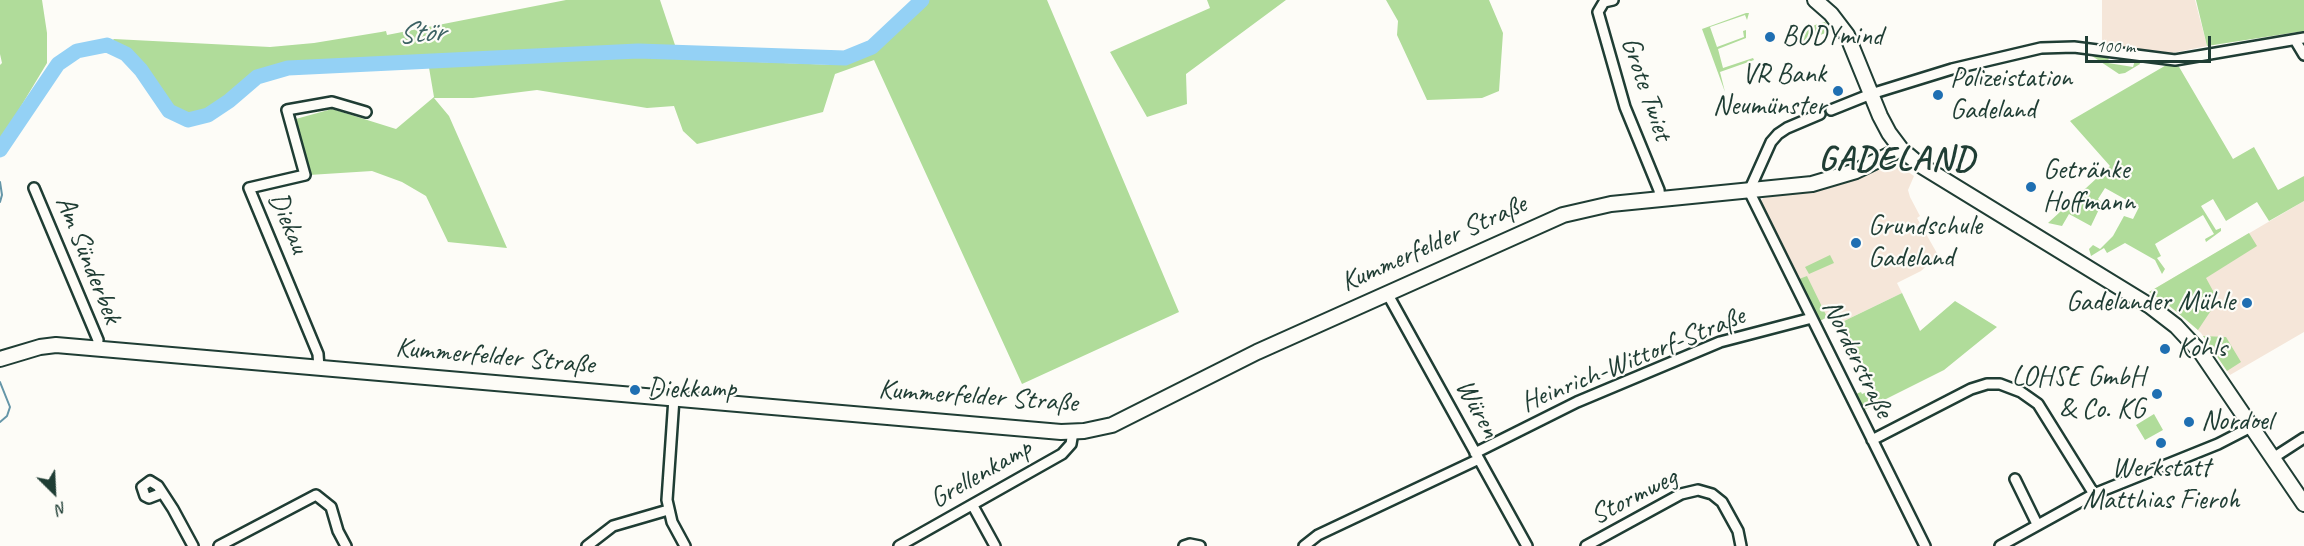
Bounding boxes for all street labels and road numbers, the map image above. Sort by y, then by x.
street label: Grote Twiet [1613,33,1679,145]
street label: Diekau [260,187,316,259]
street label: Kummerfelder Straße [1336,188,1532,300]
street label: Am Sünderbek [47,191,129,329]
street label: Norderstraße [1814,294,1900,424]
street label: Heinrich-Wittorf-Straße [1516,300,1750,420]
street label: Kummerfelder Straße [394,332,596,382]
street label: Kummerfelder Straße [877,373,1079,421]
street label: Würen [1447,374,1507,444]
street label: Grellenkamp [924,431,1038,517]
street label: Stormweg [1585,461,1683,533]

